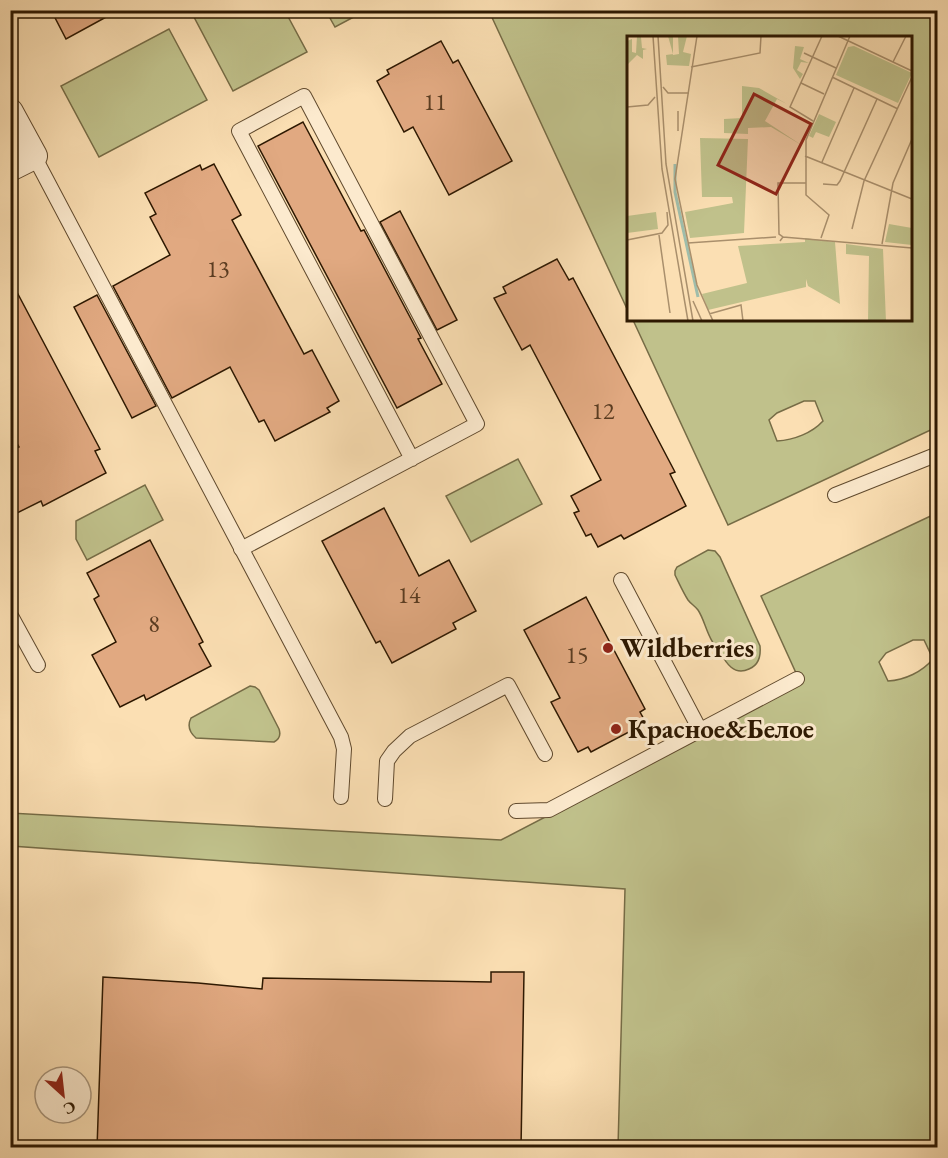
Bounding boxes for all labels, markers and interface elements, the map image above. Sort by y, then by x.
inset map [627,36,912,321]
house number: 11 [423,86,447,117]
house number: 13 [206,253,230,284]
house number: 12 [591,395,615,426]
house number: 14 [397,579,421,610]
house number: 8 [148,608,160,639]
place label: Wildberries [620,630,754,665]
house number: 15 [565,639,589,670]
marker: Wildberries [601,641,615,655]
place label: Красное&Белое [628,711,814,746]
marker: Красное&Белое [609,722,623,736]
north arrow [33,1065,93,1125]
text: С [60,1096,79,1120]

